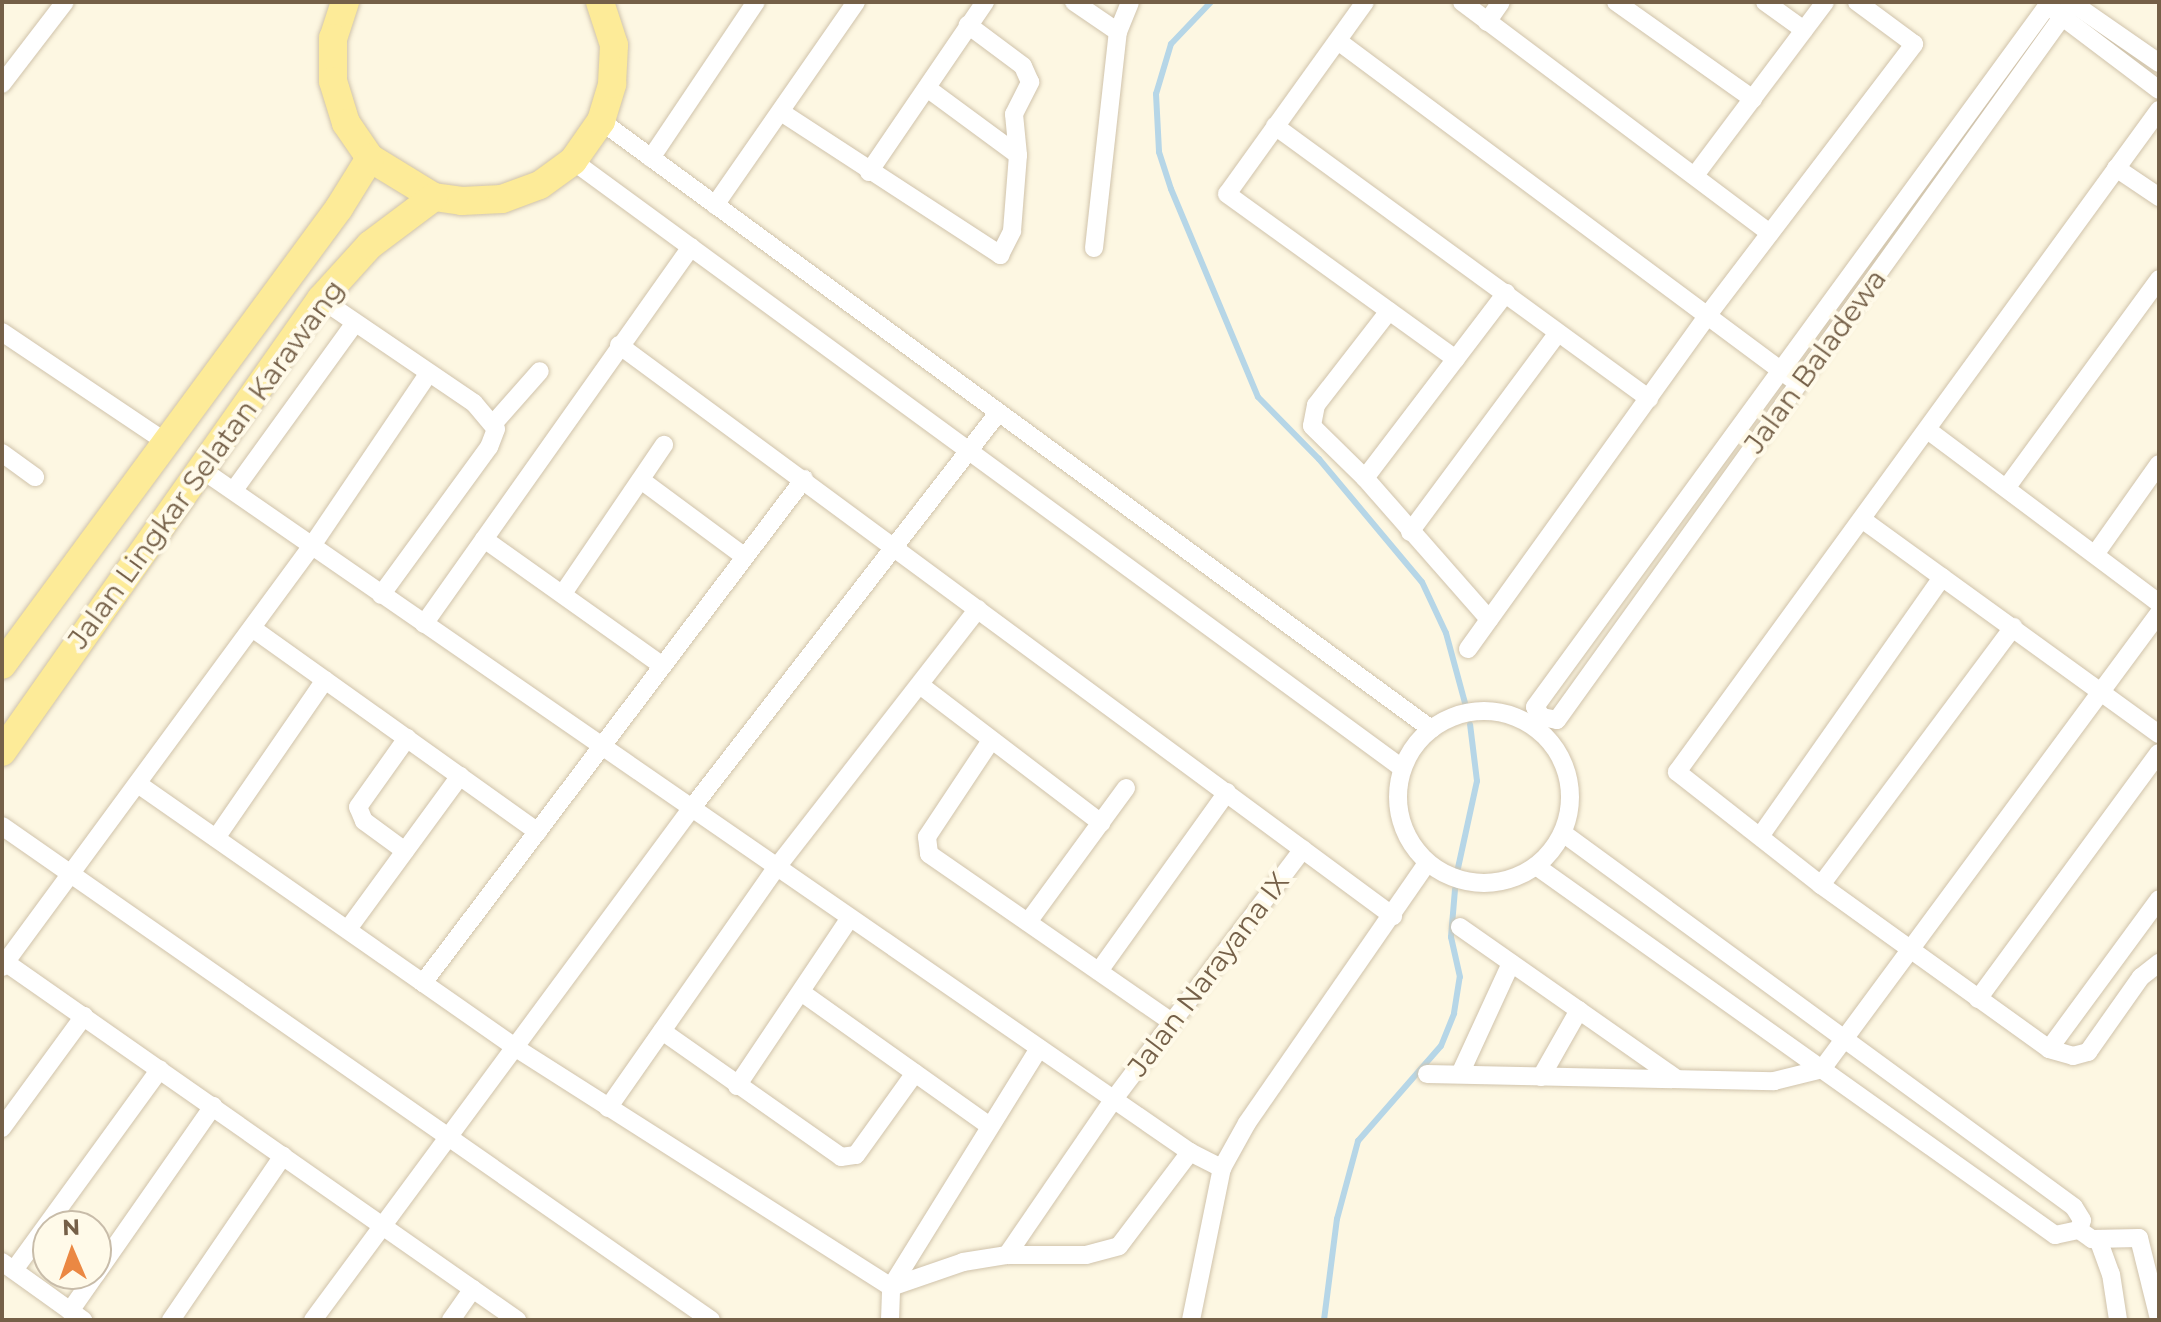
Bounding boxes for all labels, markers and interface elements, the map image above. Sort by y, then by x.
street label: Jalan Baladewa [1737,263,1893,459]
street label: Jalan Lingkar Selatan Karawang [61,273,351,655]
street label: Jalan Narayana IX [1120,865,1296,1083]
north arrow [32,1210,112,1290]
text: N [62,1214,81,1241]

